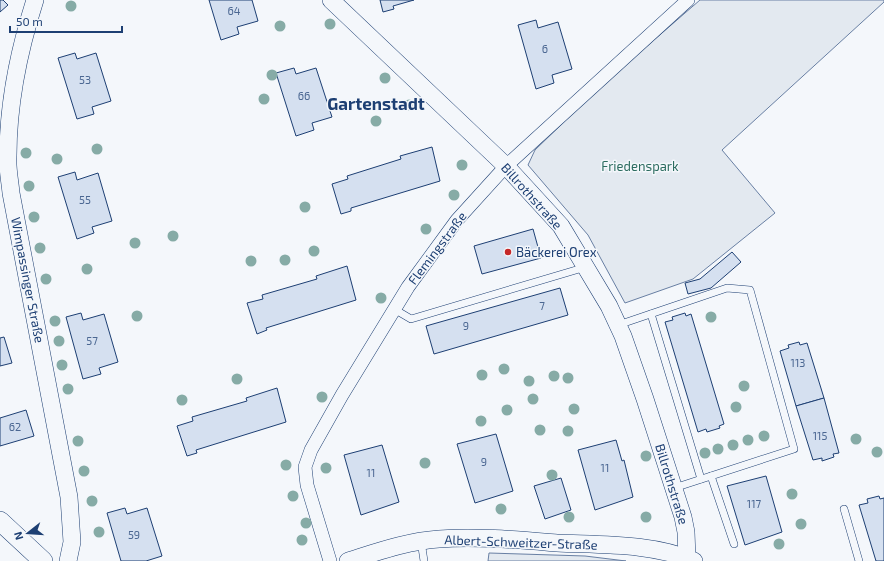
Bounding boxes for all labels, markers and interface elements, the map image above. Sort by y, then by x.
house number: 64 [227,4,241,17]
scale bar [10,8,122,34]
text: 50 m [16,14,43,28]
house number: 6 [542,42,548,55]
house number: 53 [79,73,91,86]
house number: 66 [298,89,310,102]
district label: Gartenstadt [327,93,425,113]
park label: Friedenspark [601,158,679,174]
street label: Billrothstraße [498,160,566,232]
house number: 55 [79,193,91,206]
street label: Flemingstraße [404,208,470,288]
street label: Wimpassinger Straße [8,216,48,344]
place label: Bäckerei Orex [516,244,597,260]
marker: Bäckerei Orex [503,247,513,257]
house number: 7 [539,299,545,312]
house number: 9 [463,319,469,332]
house number: 57 [86,334,98,347]
house number: 113 [791,356,805,369]
house number: 62 [9,420,21,433]
house number: 115 [813,429,827,442]
street label: Billrothstraße [652,442,692,526]
house number: 9 [481,455,487,468]
house number: 11 [601,461,609,474]
house number: 11 [367,466,375,479]
house number: 117 [747,497,762,510]
north arrow [8,513,48,553]
house number: 59 [128,528,140,541]
text: N [11,530,25,542]
street label: Albert-Schweitzer-Straße [444,531,598,553]

